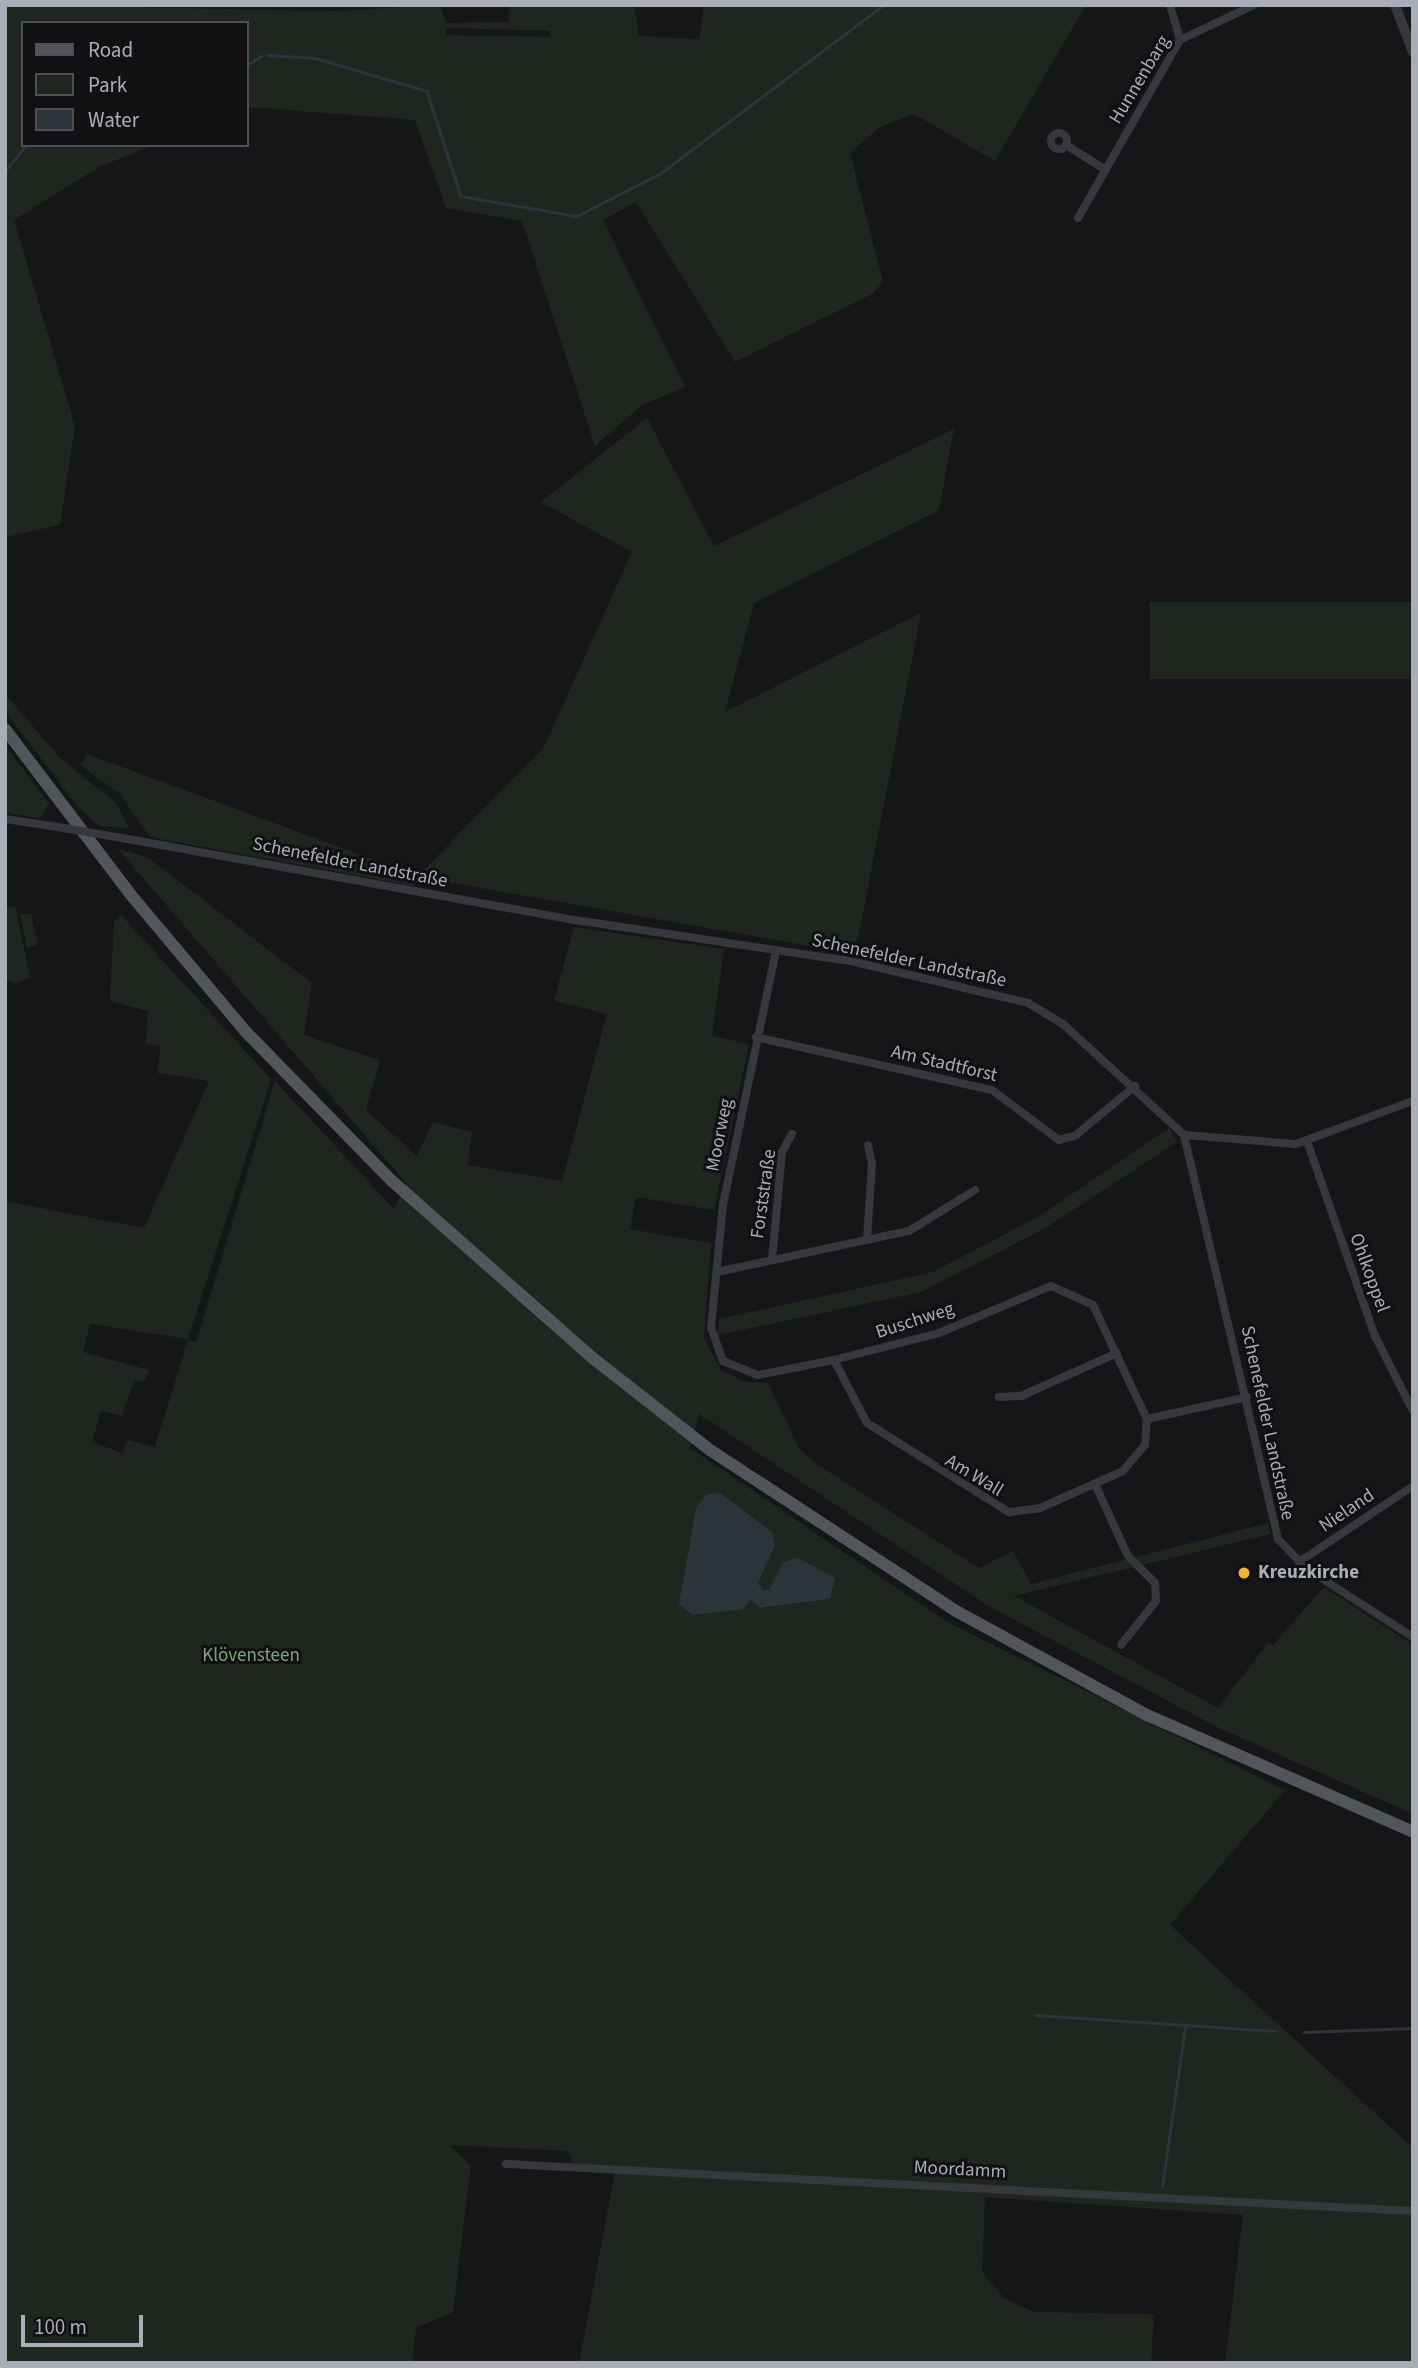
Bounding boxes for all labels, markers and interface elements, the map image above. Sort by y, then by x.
legend [21,21,248,147]
street label: Hunnenbarg [1105,32,1175,128]
text: Road [88,35,133,65]
text: Park [88,70,127,100]
text: Water [88,105,139,135]
street label: Schenefelder Landstraße [251,833,449,893]
street label: Schenefelder Landstraße [810,929,1008,993]
street label: Am Stadtforst [889,1041,999,1087]
street label: Moorweg [702,1097,738,1173]
street label: Forststraße [746,1148,782,1240]
street label: Ohlkoppel [1344,1230,1394,1316]
street label: Buschweg [873,1298,957,1344]
street label: Schenefelder Landstraße [1235,1324,1299,1522]
street label: Am Wall [941,1450,1007,1502]
street label: Nieland [1315,1484,1379,1538]
place label: Kreuzkirche [1258,1562,1359,1584]
marker: Kreuzkirche [1236,1565,1252,1581]
park label: Klövensteen [202,1645,300,1667]
street label: Moordamm [913,2156,1007,2184]
scale bar [24,2302,147,2346]
text: 100 m [34,2312,87,2342]

